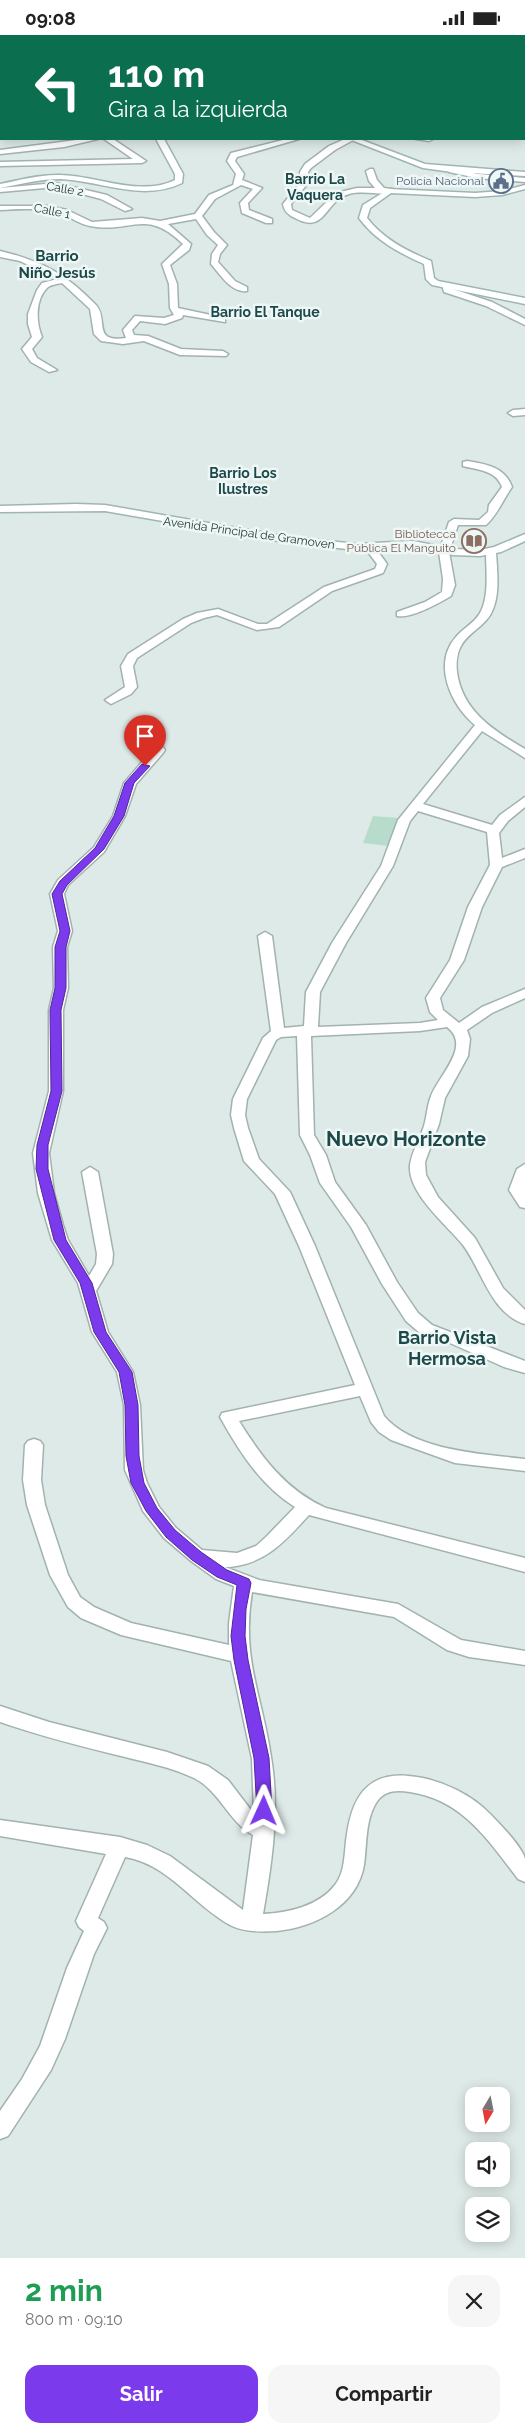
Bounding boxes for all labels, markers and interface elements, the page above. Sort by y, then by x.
text: 09:08 [25,7,76,29]
text: 110 m [108,54,205,95]
icon: left [25,55,90,120]
text: Gira a la izquierda [108,96,288,122]
public building icon: Policía Nacional [488,168,514,194]
district label: Barrio La Vaquera [285,171,345,203]
place label: Policía Nacional [396,174,485,188]
street label: Calle 2 [45,179,85,199]
street label: Calle 1 [33,201,71,221]
district label: Barrio Niño Jesús [19,247,95,282]
district label: Barrio El Tanque [210,304,320,320]
district label: Barrio Los Ilustres [209,465,277,497]
street label: Avenida Principal de Gramoven [162,514,336,552]
place label: Bibliotecca Pública El Manguito [346,527,456,555]
library icon: Bibliotecca Pública El Manguito [461,528,487,554]
pin [124,715,166,766]
icon: arrive [131,722,159,750]
district label: Nuevo Horizonte [326,1127,486,1151]
district label: Barrio Vista Hermosa [398,1327,496,1369]
position arrow [237,1784,289,1836]
north arrow [465,2087,510,2133]
map controls [465,2087,510,2242]
button: sound [465,2142,510,2187]
button: layers [465,2197,510,2242]
text: 2 min [25,2273,103,2308]
button: close [448,2275,500,2327]
text: 800 m · 09:10 [25,2310,123,2329]
button: Salir [25,2365,258,2423]
button: Compartir [268,2365,500,2423]

